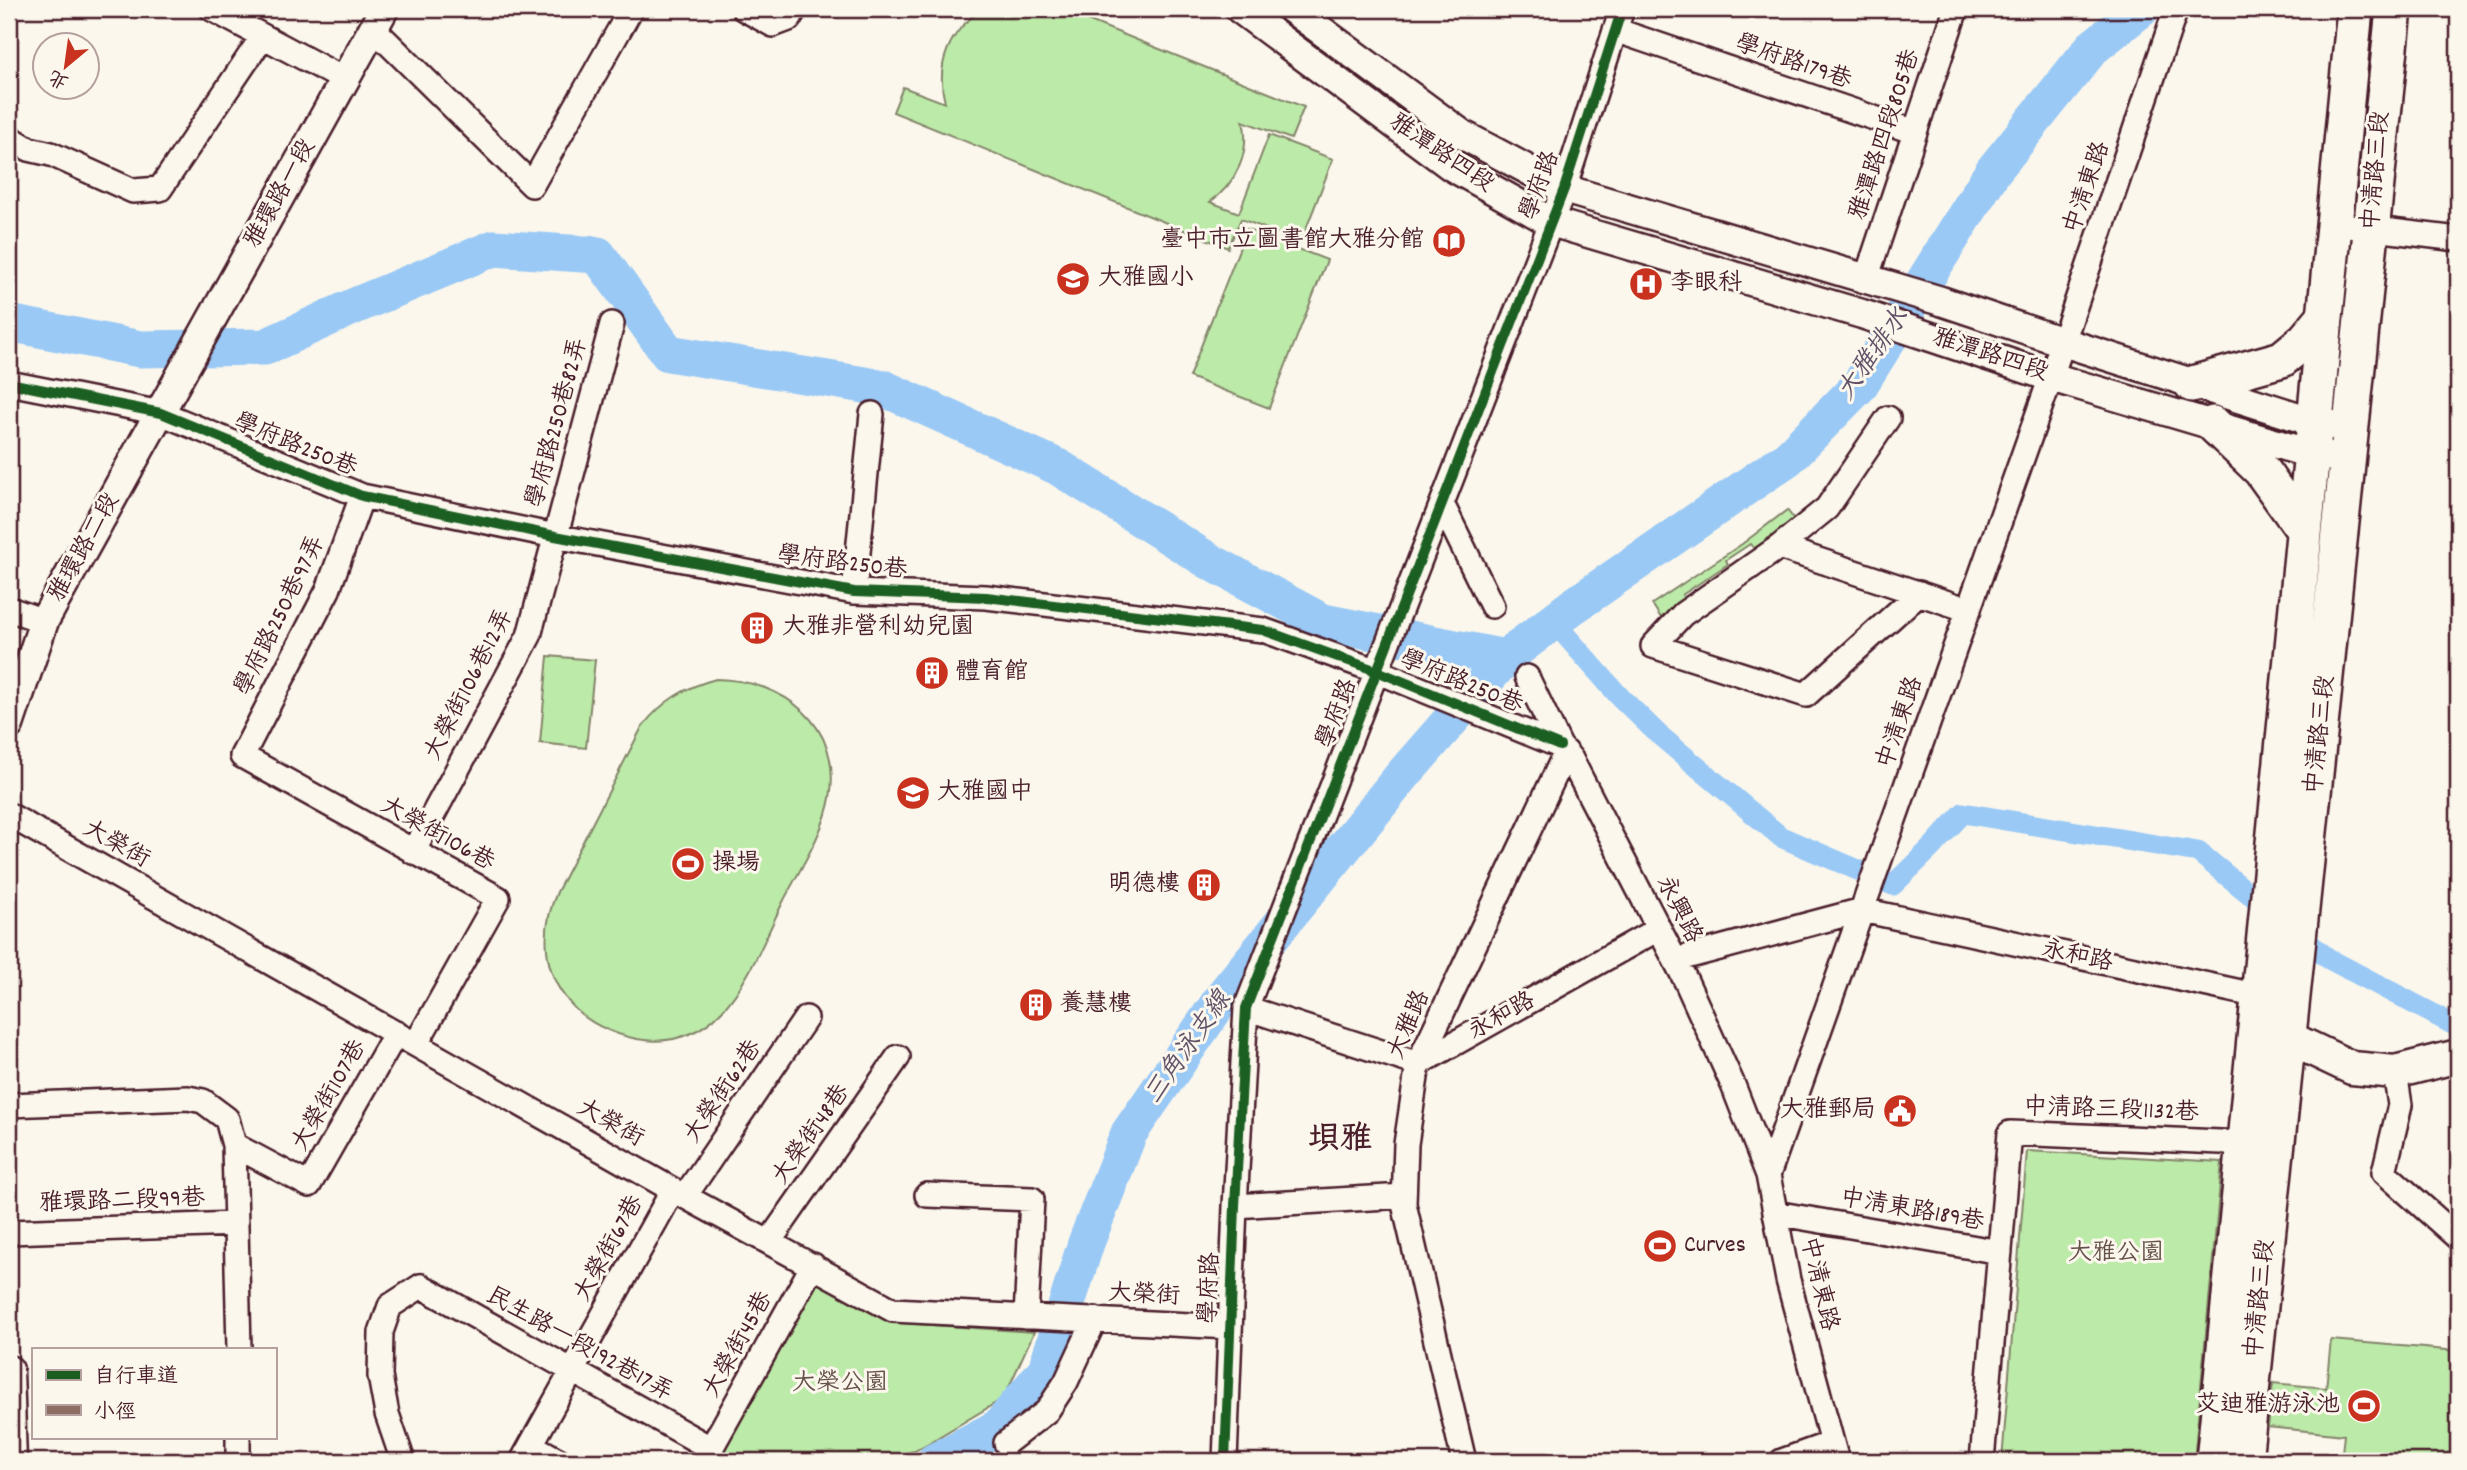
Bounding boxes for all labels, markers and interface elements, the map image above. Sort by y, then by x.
street label: 學府路179巷 [1730,27,1856,99]
north arrow [32,32,102,102]
street label: 雅潭路四段805巷 [1842,45,1930,225]
text: 北 [45,61,74,94]
street label: 雅潭路四段 [1382,106,1500,202]
street label: 中清路三段 [2355,110,2399,232]
street label: 雅環路一段 [237,133,325,255]
street label: 中清東路 [2056,137,2120,239]
street label: 學府路 [1513,146,1569,226]
library icon: 臺中市立圖書館大雅分館 [1430,222,1468,260]
place label: 臺中市立圖書館大雅分館 [1160,224,1424,258]
school or university icon: 大雅國小 [1054,260,1092,298]
place label: 大雅國小 [1098,262,1194,296]
hospital icon: 李眼科 [1627,265,1665,303]
place label: 李眼科 [1670,267,1742,301]
water label: 大雅排水 [1829,301,1920,408]
street label: 雅潭路四段 [1928,321,2052,391]
street label: 學府路250巷82弄 [519,334,597,512]
street label: 學府路250巷 [228,406,362,486]
street label: 雅環路二段 [41,487,129,609]
street label: 學府路250巷97弄 [227,530,335,702]
street label: 學府路250巷 [775,539,909,589]
street label: 大榮街106巷12弄 [417,603,523,767]
building icon: 大雅非營利幼兒園 [738,609,776,647]
place label: 大雅非營利幼兒園 [782,611,974,645]
street label: 學府路250巷 [1394,643,1528,723]
building icon: 體育館 [913,654,951,692]
place label: 體育館 [956,656,1028,690]
street label: 中清東路 [1869,672,1933,774]
street label: 學府路 [1309,674,1367,754]
street label: 中清路三段 [2298,674,2344,796]
school or university icon: 大雅國中 [894,774,932,812]
place label: 大雅國中 [937,776,1033,810]
street label: 大榮街106巷 [374,790,500,880]
street label: 大榮街 [76,813,156,877]
sports icon: 操場 [669,845,707,883]
place label: 操場 [712,847,760,881]
building icon: 明德樓 [1185,866,1223,904]
place label: 明德樓 [1108,868,1180,902]
street label: 永興路 [1647,870,1709,950]
street label: 永和路 [2038,933,2116,981]
water label: 三角泳支線 [1137,983,1243,1112]
street label: 大雅路 [1380,985,1440,1065]
street label: 永和路 [1462,985,1542,1049]
building icon: 養慧樓 [1017,986,1055,1024]
place label: 養慧樓 [1060,988,1132,1022]
street label: 大榮街62巷 [677,1033,771,1151]
street label: 大榮街107巷 [284,1034,376,1158]
street label: 大榮街48巷 [765,1078,859,1192]
street label: 中清路三段1132巷 [2023,1091,2199,1131]
street label: 大榮街 [570,1092,650,1156]
public building icon: 大雅郵局 [1881,1092,1919,1130]
place label: 大雅郵局 [1780,1094,1876,1128]
district label: 垻雅 [1308,1119,1372,1165]
street label: 雅環路二段99巷 [38,1182,206,1222]
street label: 中清東路189巷 [1837,1182,1987,1240]
street label: 大榮街67巷 [567,1190,653,1308]
sports icon: Curves [1641,1227,1679,1265]
place label: Curves [1684,1229,1746,1263]
street label: 中清東路 [1791,1233,1845,1335]
park label: 大雅公園 [2068,1237,2164,1271]
street label: 中清路三段 [2238,1238,2284,1360]
street label: 學府路 [1193,1251,1229,1325]
street label: 大榮街 [1107,1277,1181,1315]
street label: 民生路一段192巷17弄 [479,1279,679,1411]
street label: 大榮街45巷 [696,1286,782,1404]
legend [32,1348,276,1438]
text: 自行車道 [94,1363,178,1393]
park label: 大榮公園 [792,1367,888,1401]
sports icon: 艾迪雅游泳池 [2345,1387,2383,1425]
place label: 艾迪雅游泳池 [2196,1389,2340,1423]
text: 小徑 [94,1399,136,1429]

